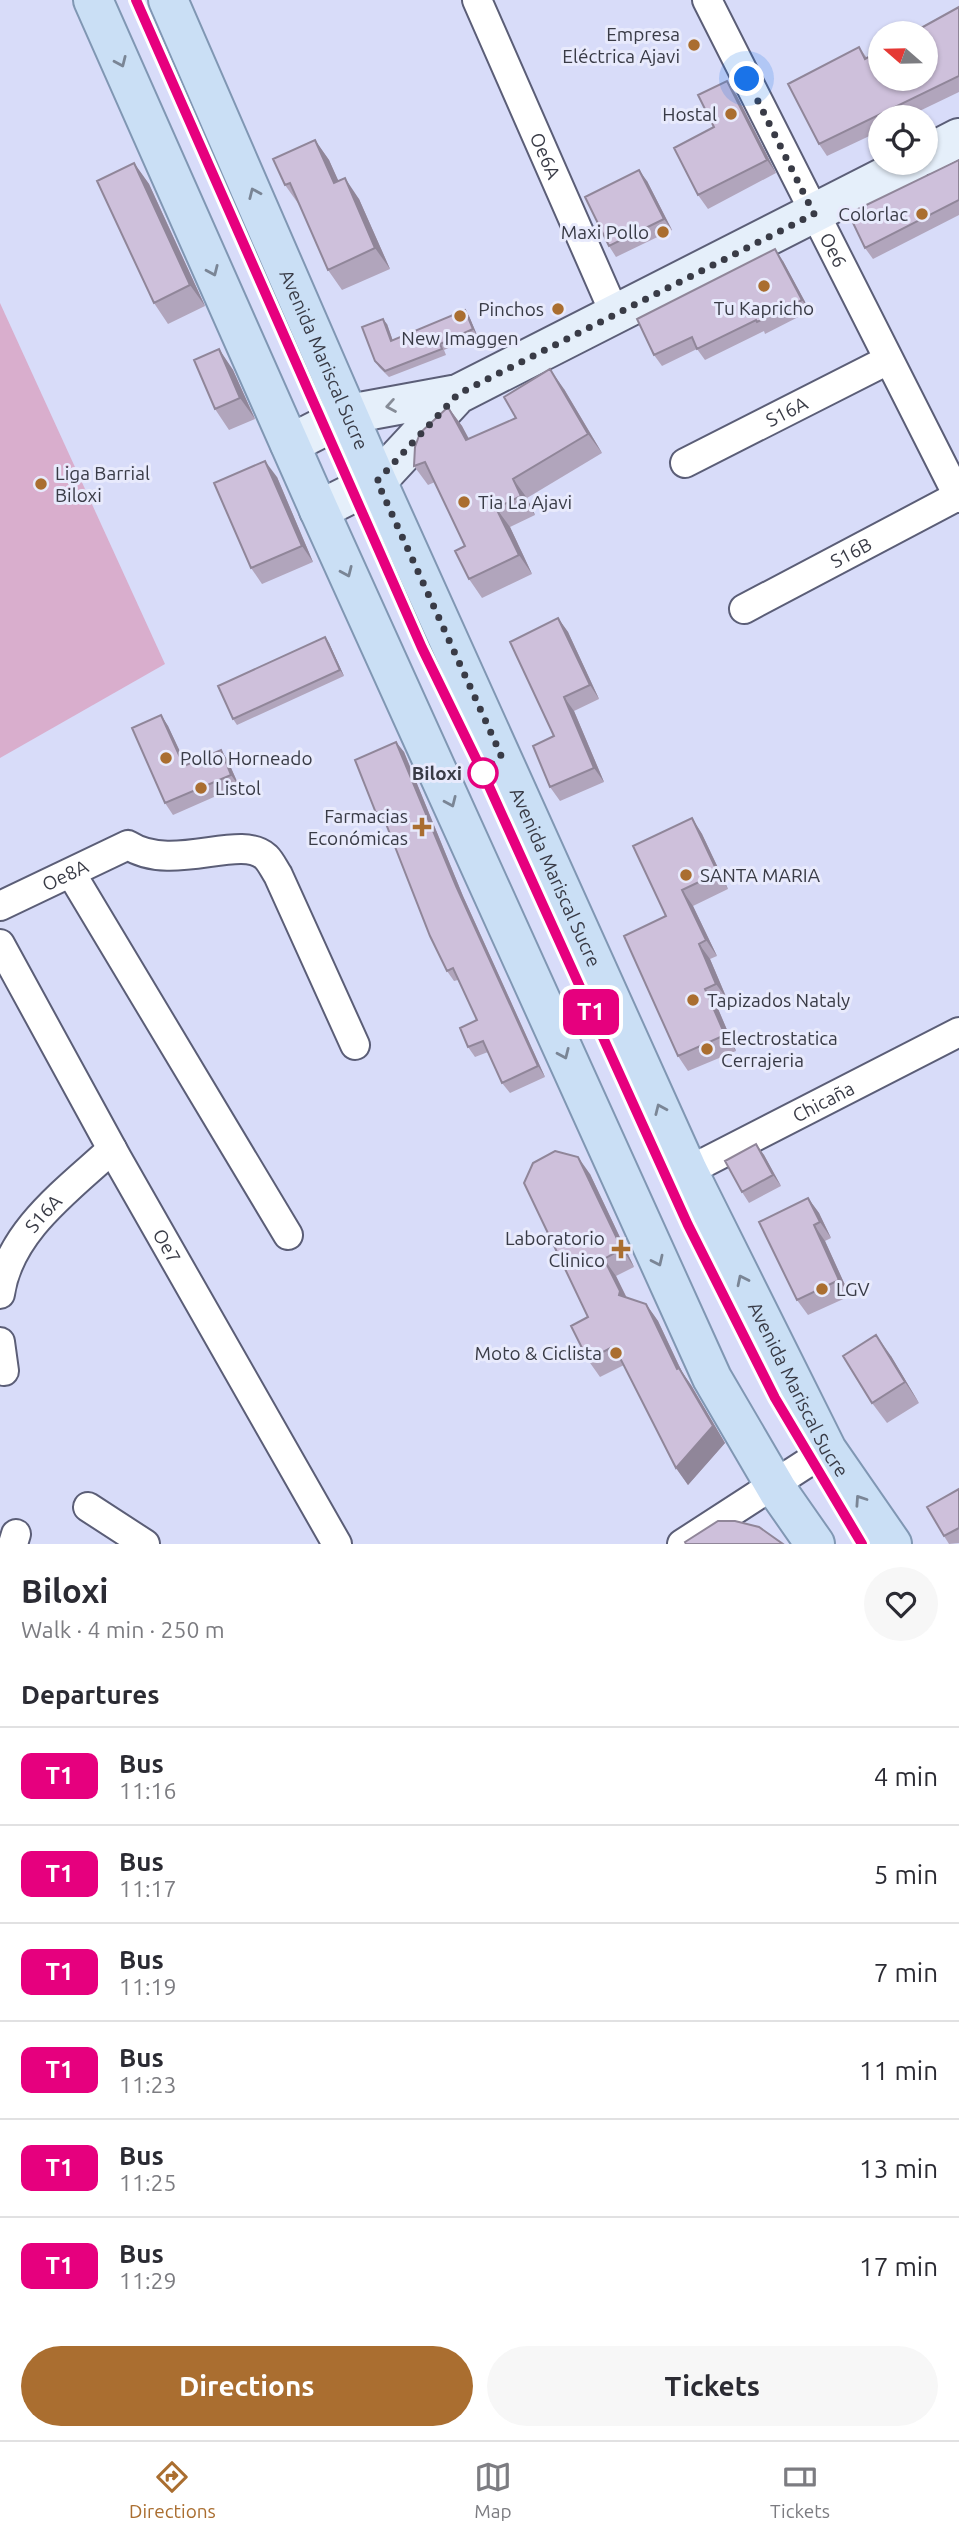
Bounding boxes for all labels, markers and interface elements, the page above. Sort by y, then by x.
north arrow [868,21,938,91]
map controls [868,21,938,175]
place label: Empresa Eléctrica Ajavi [562,23,680,67]
marker: Empresa Eléctrica Ajavi [686,37,702,53]
one-way arrow [113,55,127,68]
your location [729,61,764,96]
place label: Hostal [662,103,717,125]
button: locate [868,105,938,175]
marker: Hostal [723,106,739,122]
street label: Oe6A [526,129,565,183]
one-way arrow [248,188,262,201]
place label: Colorlac [838,203,908,225]
marker: Colorlac [914,206,930,222]
place label: Maxi Pollo [561,221,649,243]
marker: Maxi Pollo [655,224,671,240]
street label: Oe6 [815,229,851,271]
one-way arrow [205,263,219,276]
street label: Avenida Mariscal Sucre [275,266,373,453]
marker: Tu Kapricho [756,278,772,294]
place label: Tu Kapricho [714,297,814,319]
place label: Pinchos [478,298,544,320]
marker: Pinchos [550,301,566,317]
marker: New Imaggen [452,308,468,324]
place label: New Imaggen [401,327,519,349]
street label: S16A [762,391,812,431]
one-way arrow [385,398,397,413]
place label: Liga Barrial Biloxi [55,462,150,506]
marker: Liga Barrial Biloxi [33,476,49,492]
place label: Tia La Ajavi [478,491,572,513]
marker: Tia La Ajavi [456,494,472,510]
street label: S16B [827,533,875,572]
one-way arrow [339,565,353,577]
place label: Pollo Horneado [180,747,313,769]
marker: Pollo Horneado [158,750,174,766]
marker: Biloxi [468,758,498,788]
place label: Biloxi [412,762,462,784]
place label: Listol [215,777,261,799]
marker: Listol [193,780,209,796]
street label: Avenida Mariscal Sucre [506,784,606,970]
one-way arrow [443,795,457,807]
place label: Farmacias Económicas [308,805,408,849]
marker: Farmacias Económicas [414,819,430,835]
street label: Oe8A [38,854,92,895]
place label: SANTA MARIA [700,864,821,886]
marker: SANTA MARIA [678,867,694,883]
line badge: T1 [560,989,622,1035]
place label: Tapizados Nataly [707,989,850,1011]
marker: Tapizados Nataly [685,992,701,1008]
text: T1 [577,998,605,1025]
place label: Electrostatica Cerrajeria [721,1027,838,1071]
marker: Electrostatica Cerrajeria [699,1041,715,1057]
one-way arrow [556,1047,570,1059]
street label: Chicaña [789,1077,858,1127]
one-way arrow [654,1103,668,1116]
street label: S16A [20,1189,66,1237]
street label: Oe7 [149,1225,186,1267]
place label: Laboratorio Clinico [505,1227,605,1271]
marker: Laboratorio Clinico [611,1239,631,1259]
one-way arrow [650,1254,664,1266]
one-way arrow [737,1275,751,1287]
place label: LGV [836,1278,870,1300]
marker: LGV [814,1281,830,1297]
street label: Avenida Mariscal Sucre [744,1298,853,1481]
place label: Moto & Ciclista [475,1342,602,1364]
marker: Moto & Ciclista [608,1345,624,1361]
one-way arrow [856,1494,869,1507]
button: heart [864,1567,938,1641]
text: Biloxi [21,1572,108,1609]
text: Walk · 4 min · 250 m [21,1617,225,1642]
text: Departures [21,1680,159,1709]
text: Bus [119,1749,164,1778]
text: T1 [46,1762,73,1789]
text: 4 min [874,1762,938,1791]
text: 11:16 [119,1778,177,1803]
text: Bus [119,1847,164,1876]
text: T1 [46,1860,73,1887]
text: 5 min [874,1860,938,1889]
text: 11:17 [119,1876,177,1901]
text: Bus [119,1945,164,1974]
text: T1 [46,1958,73,1985]
text: 7 min [874,1958,938,1987]
text: 11:19 [119,1974,177,1999]
text: Bus [119,2043,164,2072]
text: T1 [46,2056,73,2083]
text: 11 min [859,2056,938,2085]
text: 11:23 [119,2072,177,2097]
text: Bus [119,2141,164,2170]
text: T1 [46,2154,73,2181]
text: 13 min [859,2154,938,2183]
text: 11:25 [119,2170,177,2195]
text: Bus [119,2239,164,2268]
text: T1 [46,2252,73,2279]
text: 17 min [859,2252,938,2281]
text: 11:29 [119,2268,177,2293]
button: Directions [21,2346,473,2426]
button: Tickets [487,2346,938,2426]
tab: Directions [129,2458,216,2522]
tab: Map [474,2458,512,2522]
tab: Tickets [770,2458,830,2522]

